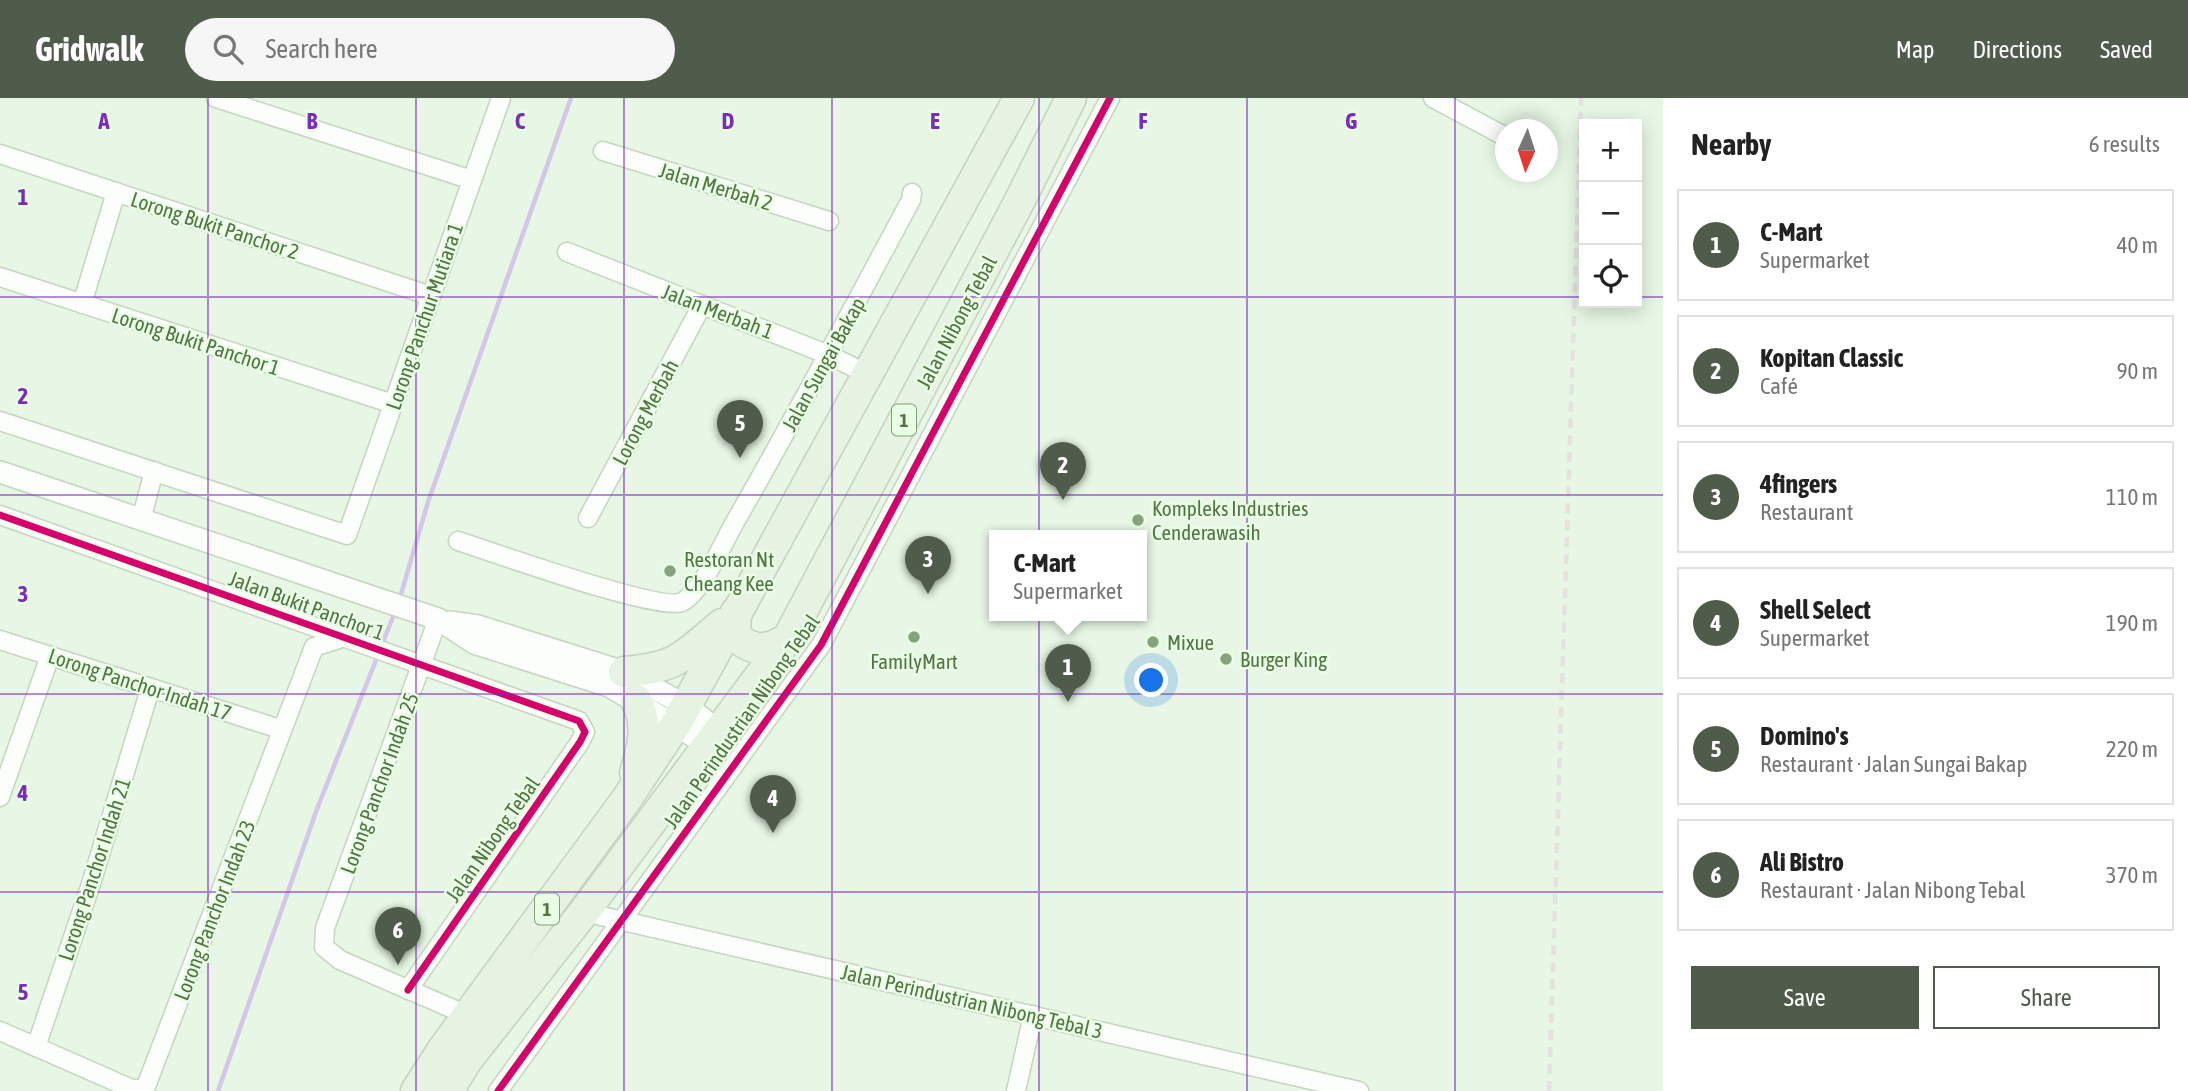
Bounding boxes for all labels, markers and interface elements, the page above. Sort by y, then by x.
search box [185,18,675,81]
text: Gridwalk [35,30,143,68]
icon: search [209,30,247,68]
text: Search here [265,34,378,64]
text: Map [1896,36,1934,63]
text: Directions [1972,36,2062,63]
text: Saved [2100,36,2153,63]
text: A [97,108,110,134]
text: B [307,108,318,134]
text: C [515,108,526,134]
text: D [722,108,735,134]
text: E [930,108,940,134]
text: F [1138,108,1148,134]
text: G [1345,108,1357,134]
north arrow [1495,119,1558,182]
map controls [1579,119,1642,308]
button: + [1579,119,1642,182]
text: Nearby [1691,127,1771,161]
text: 6 results [2089,131,2160,157]
street label: Jalan Merbah 2 [656,157,776,215]
button: − [1579,182,1642,245]
text: 1 [18,184,29,210]
street label: Lorong Bukit Panchor 2 [128,187,302,263]
text: C-Mart [1760,217,1823,247]
street label: Lorong Panchur Mutiara 1 [381,219,467,413]
text: 1 [1711,232,1721,258]
text: 40 m [2117,232,2158,258]
button: locate [1579,245,1642,308]
text: Supermarket [1760,247,1870,273]
street label: Jalan Nibong Tebal [911,251,1001,392]
street label: Jalan Merbah 1 [659,279,777,343]
street label: Jalan Sungai Bakap [776,293,870,435]
street label: Lorong Bukit Panchor 1 [109,303,283,379]
text: Kopitan Classic [1760,343,1903,373]
street label: Lorong Merbah [607,355,683,469]
text: 2 [1711,358,1721,384]
text: 90 m [2117,358,2158,384]
text: Café [1760,373,1798,399]
text: 2 [18,383,28,409]
pin: 5 [717,400,763,458]
road number: 1 [892,404,916,436]
pin: 2 [1040,442,1086,500]
text: 4fingers [1760,469,1837,499]
text: 3 [1711,484,1721,510]
text: 110 m [2106,484,2158,510]
place label: Kompleks Industries Cenderawasih [1152,496,1308,544]
text: Restaurant [1760,499,1853,525]
marker: Kompleks Industries Cenderawasih [1130,512,1146,528]
popup [989,530,1147,621]
pin: 3 [905,536,951,594]
place label: Restoran Nt Cheang Kee [684,547,774,595]
text: C-Mart [1013,548,1076,578]
marker: Restoran Nt Cheang Kee [662,563,678,579]
street label: Jalan Bukit Panchor 1 [226,566,388,644]
text: Supermarket [1013,578,1123,604]
text: 3 [18,581,28,607]
text: Shell Select [1760,595,1871,625]
street label: Jalan Perindustrian Nibong Tebal [658,609,824,832]
text: 4 [1711,610,1721,636]
text: 190 m [2106,610,2158,636]
text: Supermarket [1760,625,1870,651]
marker: FamilyMart [906,629,922,645]
place label: Mixue [1167,630,1214,654]
marker: Mixue [1145,634,1161,650]
street label: Lorong Panchor Indah 17 [45,643,235,725]
pin: 1 [1045,644,1091,702]
place label: Burger King [1240,647,1327,671]
place label: FamilyMart [870,649,958,673]
marker: Burger King [1218,651,1234,667]
your location [1134,663,1168,697]
street label: Lorong Panchor Indah 25 [335,689,423,877]
text: Domino's [1760,721,1849,751]
text: 5 [1711,736,1721,762]
text: 220 m [2106,736,2158,762]
text: Restaurant · Jalan Sungai Bakap [1760,751,2027,777]
street label: Jalan Nibong Tebal [440,772,544,906]
street label: Lorong Panchor Indah 21 [53,774,135,964]
pin: 4 [750,775,796,833]
text: 4 [17,780,29,806]
street label: Lorong Panchor Indah 23 [169,817,259,1003]
text: Ali Bistro [1760,847,1844,877]
text: 6 [1711,862,1721,888]
text: 370 m [2106,862,2158,888]
text: Restaurant · Jalan Nibong Tebal [1760,877,2025,903]
road number: 1 [535,894,559,924]
pin: 6 [375,907,421,965]
street label: Jalan Perindustrian Nibong Tebal 3 [839,959,1105,1043]
button: Save [1691,966,1919,1029]
button: Share [1933,966,2160,1029]
text: 5 [18,979,29,1005]

